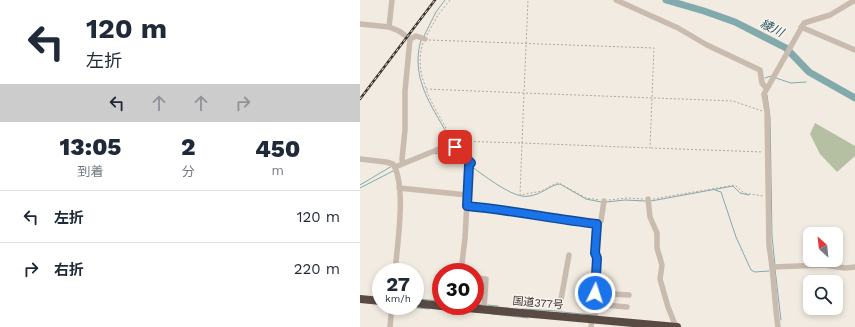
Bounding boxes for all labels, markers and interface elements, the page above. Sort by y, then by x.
text: 120 m [86,12,167,45]
icon: left [20,16,72,68]
water label: 綾川 [758,16,788,41]
text: 左折 [86,50,122,71]
icon: left [106,92,128,114]
icon: ahead [148,92,170,114]
icon: ahead [190,92,212,114]
icon: right [232,92,254,114]
pin [438,130,472,164]
text: 13:05 [60,133,121,161]
text: 2 [181,133,195,161]
text: 450 [255,135,300,163]
icon: arrive [444,136,466,158]
text: m [271,163,284,178]
text: 到着 [77,164,103,179]
text: 分 [182,164,195,179]
icon: left [20,206,42,228]
text: 120 m [297,208,340,226]
text: 左折 [54,209,84,227]
north arrow [803,227,843,267]
map controls [803,227,843,315]
icon: right [20,258,42,280]
text: 220 m [294,260,340,278]
text: 右折 [54,261,84,279]
speed limit sign: 30 [432,263,484,315]
text: 27 [386,272,410,296]
position arrow [574,272,616,314]
button: search [803,275,843,315]
text: km/h [385,293,411,304]
street label: 国道377号 [512,294,564,312]

